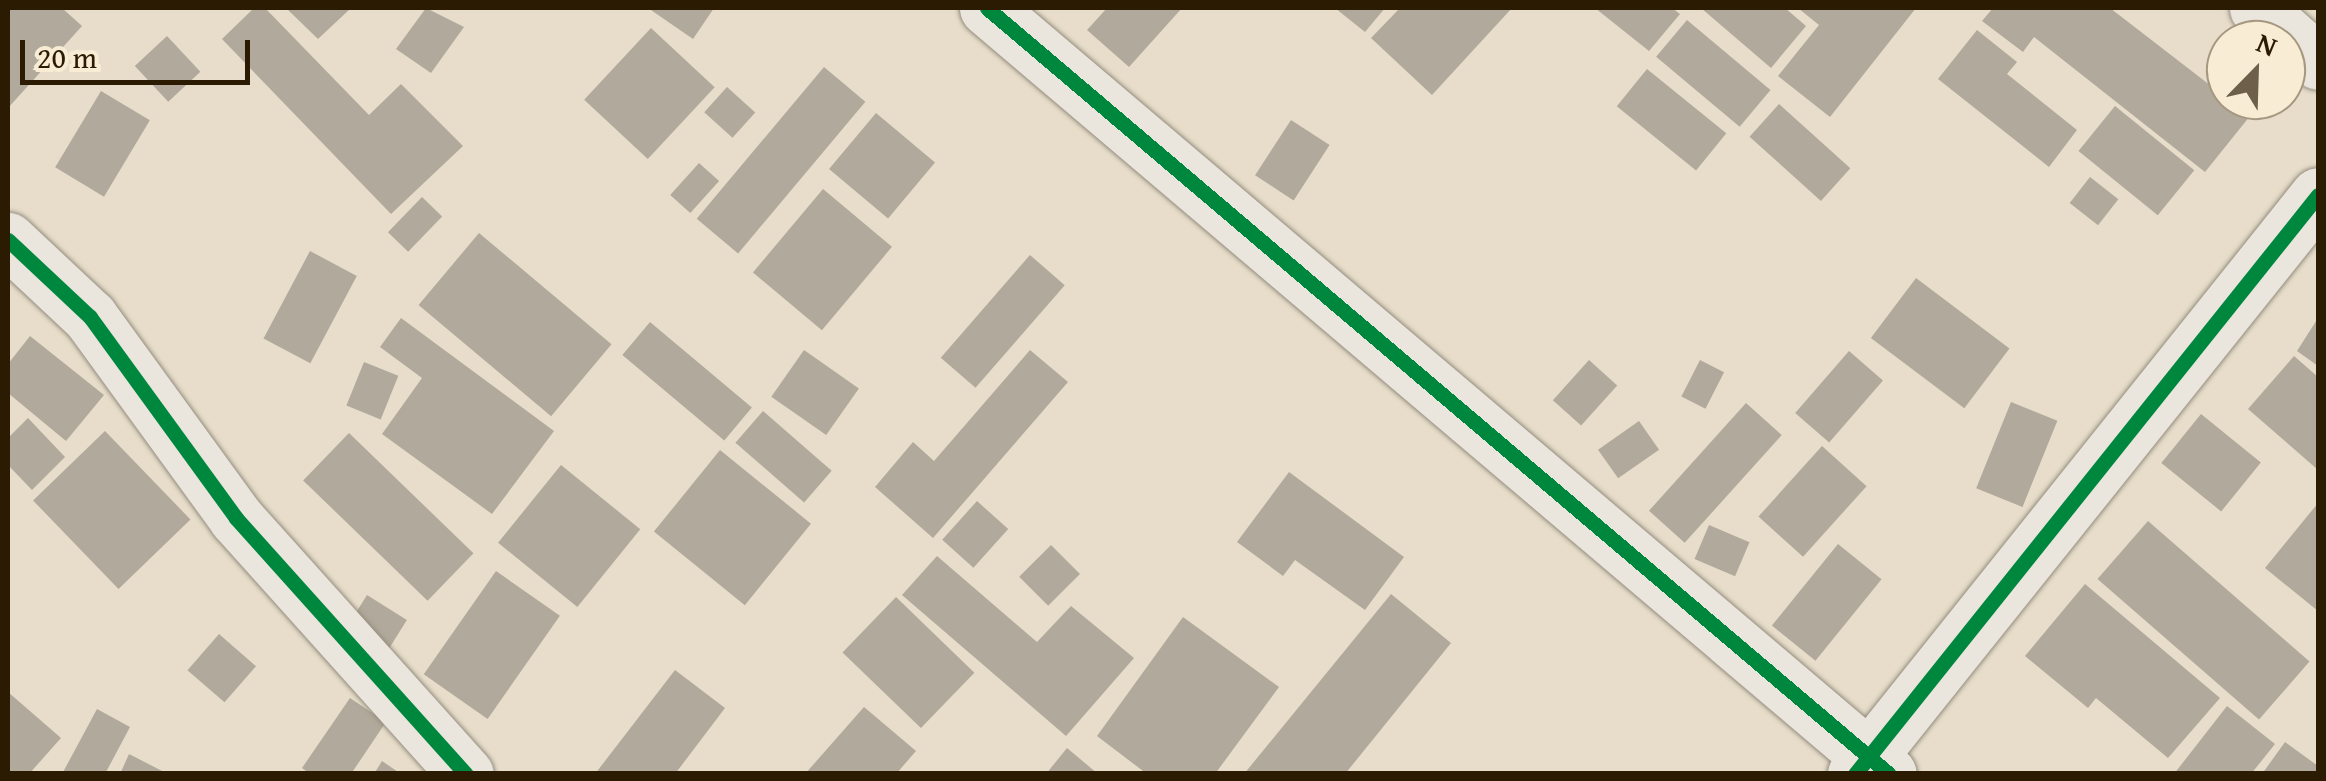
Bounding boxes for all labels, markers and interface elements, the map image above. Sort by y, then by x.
scale bar [25,20,255,82]
north arrow [2206,20,2306,120]
text: N [2251,21,2284,66]
text: 20 m [37,35,97,79]

